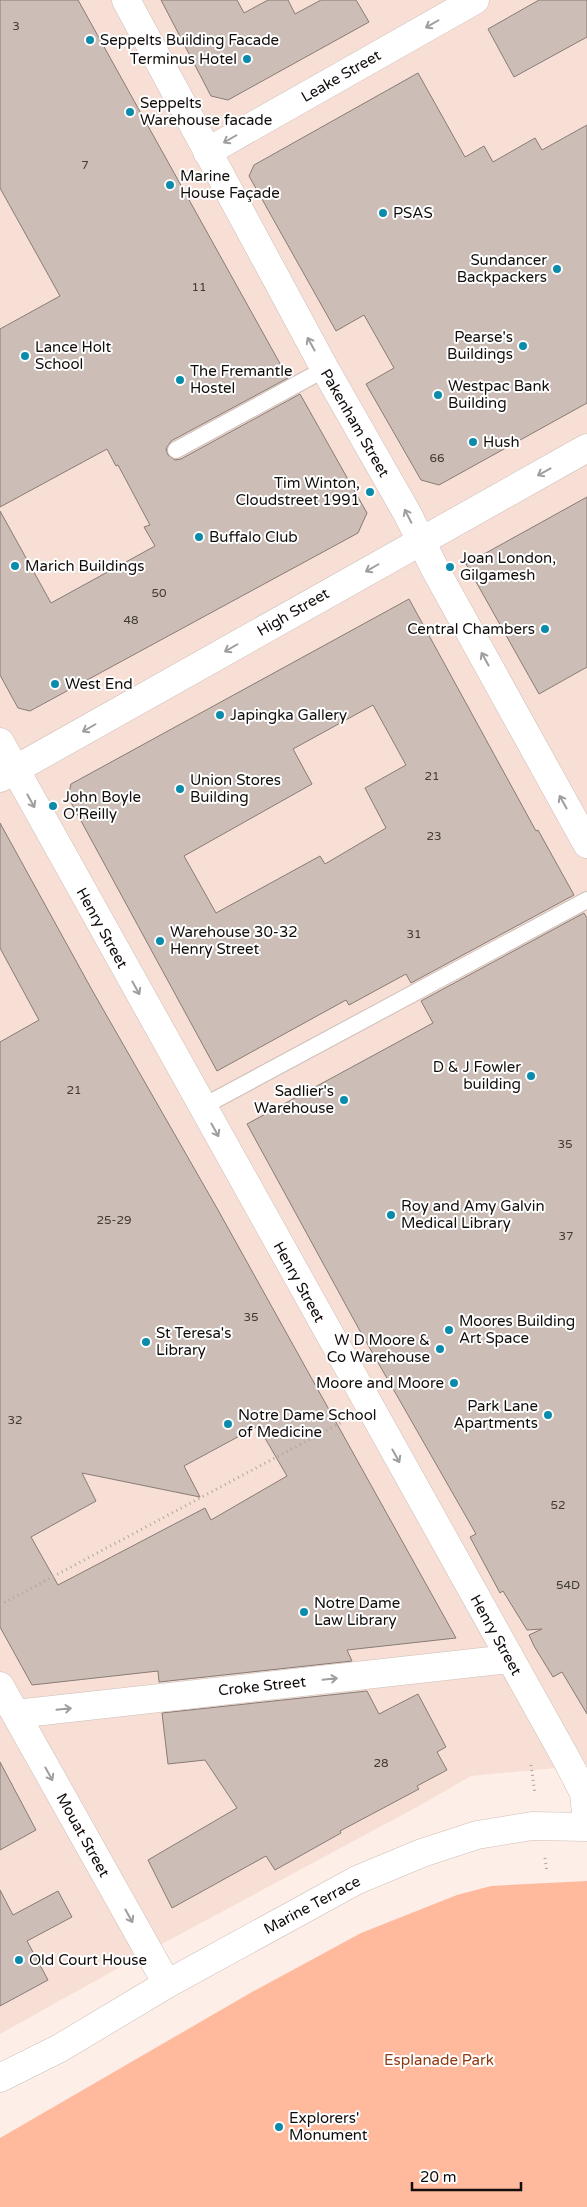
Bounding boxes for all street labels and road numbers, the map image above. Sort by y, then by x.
street label: Leake Street [298,46,384,106]
street label: Pakenham Street [317,366,393,481]
street label: High Street [254,584,332,640]
street label: Henry Street [72,885,132,972]
street label: Henry Street [269,1239,329,1326]
street label: Henry Street [466,1592,526,1679]
street label: Croke Street [217,1672,307,1700]
street label: Mouat Street [53,1790,114,1880]
street label: Marine Terrace [261,1872,363,1938]

